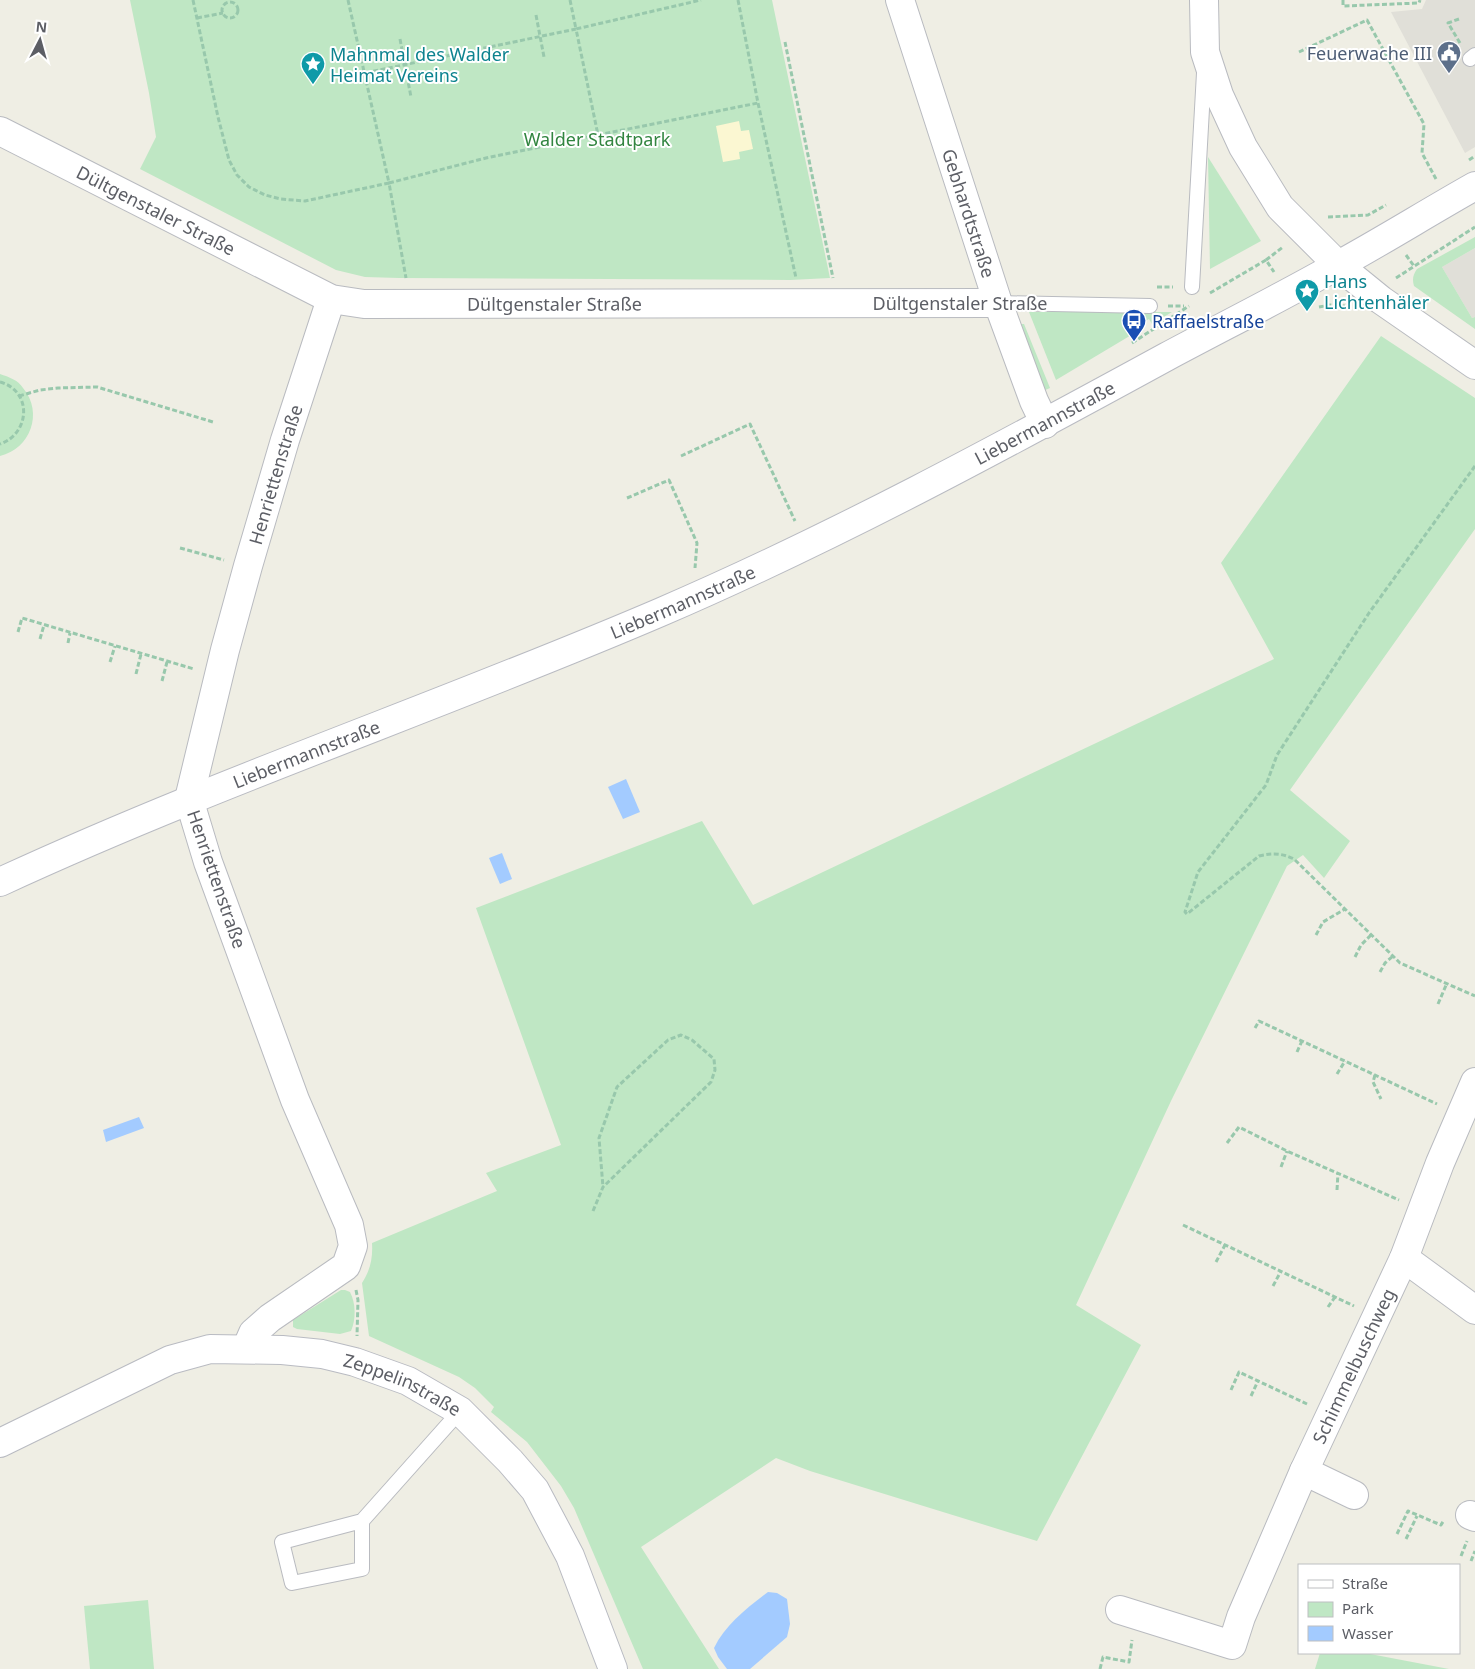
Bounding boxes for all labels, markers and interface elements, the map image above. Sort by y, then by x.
north arrow [15,15,65,65]
text: N [35,17,48,37]
public building icon: Feuerwache III [1436,40,1462,74]
place label: Feuerwache III [1307,41,1432,65]
place label: Mahnmal des Walder Heimat Vereins [330,42,510,87]
place icon: Mahnmal des Walder Heimat Vereins [300,51,326,85]
park label: Walder Stadtpark [524,127,671,151]
street label: Gebhardtstraße [937,146,1001,281]
street label: Dültgenstaler Straße [73,160,240,261]
place label: Hans Lichtenhäler [1324,269,1430,314]
place icon: Hans Lichtenhäler [1294,278,1320,312]
street label: Dültgenstaler Straße [873,291,1047,315]
street label: Dültgenstaler Straße [467,292,642,316]
bus stop icon: Raffaelstraße [1121,308,1147,342]
place label: Raffaelstraße [1152,309,1264,333]
street label: Liebermannstraße [970,375,1119,470]
street label: Henriettenstraße [243,401,308,547]
street label: Liebermannstraße [607,559,759,644]
street label: Liebermannstraße [229,714,383,794]
street label: Henriettenstraße [182,807,252,951]
street label: Schimmelbuschweg [1307,1284,1400,1447]
street label: Zeppelinstraße [341,1348,465,1421]
legend [1298,1564,1460,1654]
text: Straße [1342,1573,1388,1593]
text: Park [1342,1598,1374,1618]
text: Wasser [1342,1623,1393,1643]

